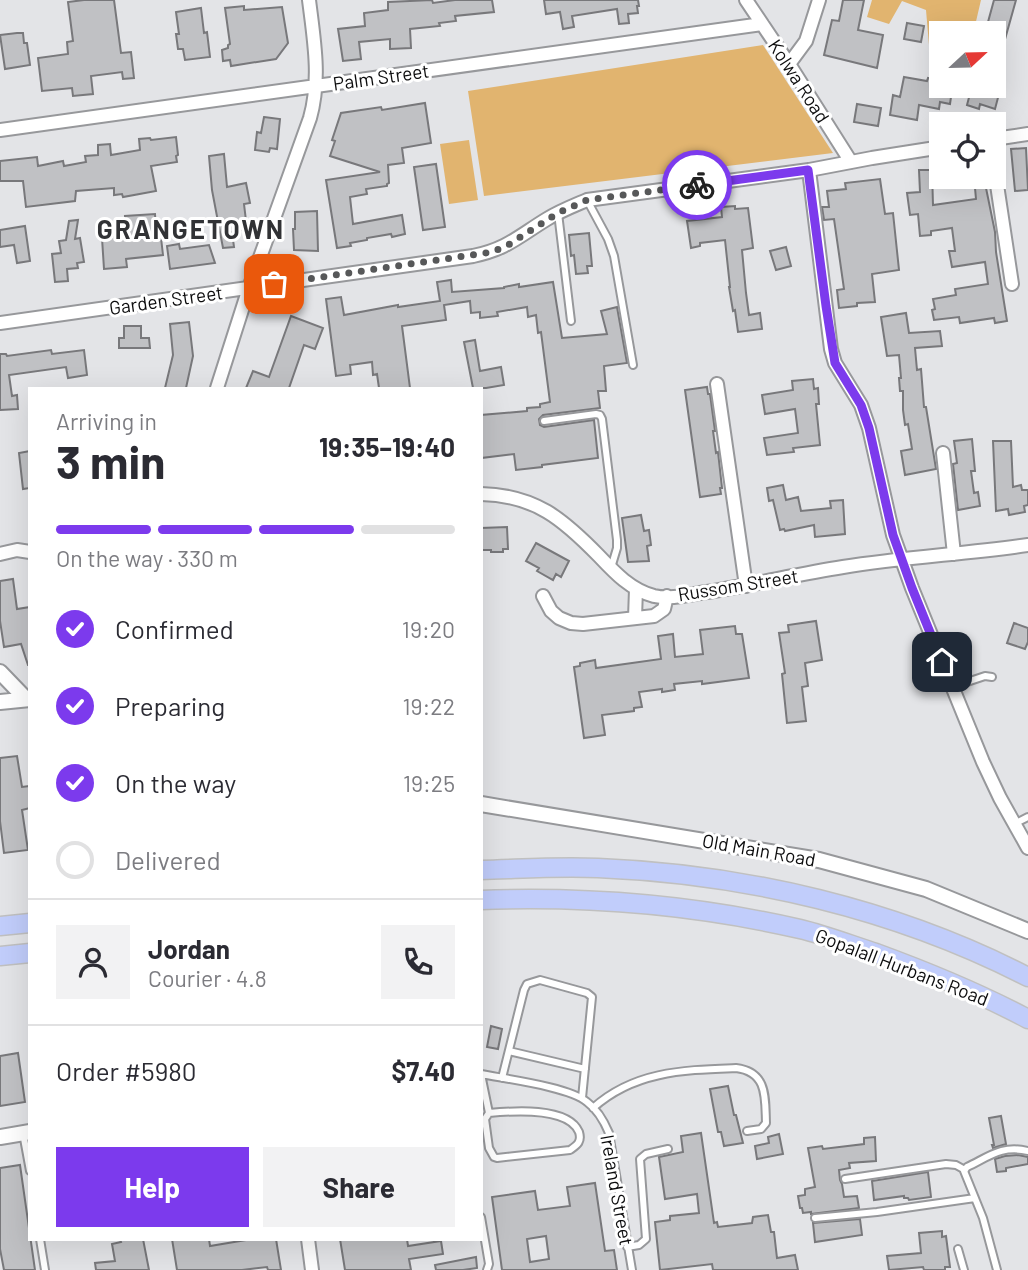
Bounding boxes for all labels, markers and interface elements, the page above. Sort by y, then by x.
north arrow [929,21,1006,98]
map controls [929,21,1006,189]
street label: Kolwa Road [764,35,835,127]
street label: Palm Street [331,58,430,95]
button: locate [929,112,1006,189]
courier [662,150,732,220]
icon: bike [678,166,716,204]
district label: GRANGETOWN [97,213,285,244]
pin [244,254,304,314]
icon: bag [255,265,293,303]
street label: Garden Street [108,280,224,319]
text: Arriving in [56,407,157,435]
text: 19:35–19:40 [319,431,455,462]
text: 3 min [56,433,165,488]
text: On the way · 330 m [56,544,238,572]
street label: Russom Street [676,564,800,605]
icon: check [56,610,94,648]
text: Confirmed [115,613,234,644]
text: 19:20 [402,615,455,643]
pin [912,632,972,692]
icon: home [923,643,961,681]
icon: check [56,687,94,725]
text: Preparing [115,690,225,721]
text: 19:22 [403,692,455,720]
icon: check [56,764,94,802]
text: On the way [115,767,236,798]
text: 19:25 [403,769,455,797]
street label: Old Main Road [701,828,817,871]
text: Delivered [115,844,221,875]
street label: Gopalall Hurbans Road [812,923,992,1010]
button: person [56,925,130,999]
button: phone [381,925,455,999]
text: Jordan [148,933,230,964]
text: Courier · 4.8 [148,964,267,992]
text: Order #5980 [56,1055,197,1086]
text: $7.40 [391,1055,455,1086]
street label: Ireland Street [596,1133,639,1247]
button: Help [56,1147,249,1227]
button: Share [263,1147,455,1227]

